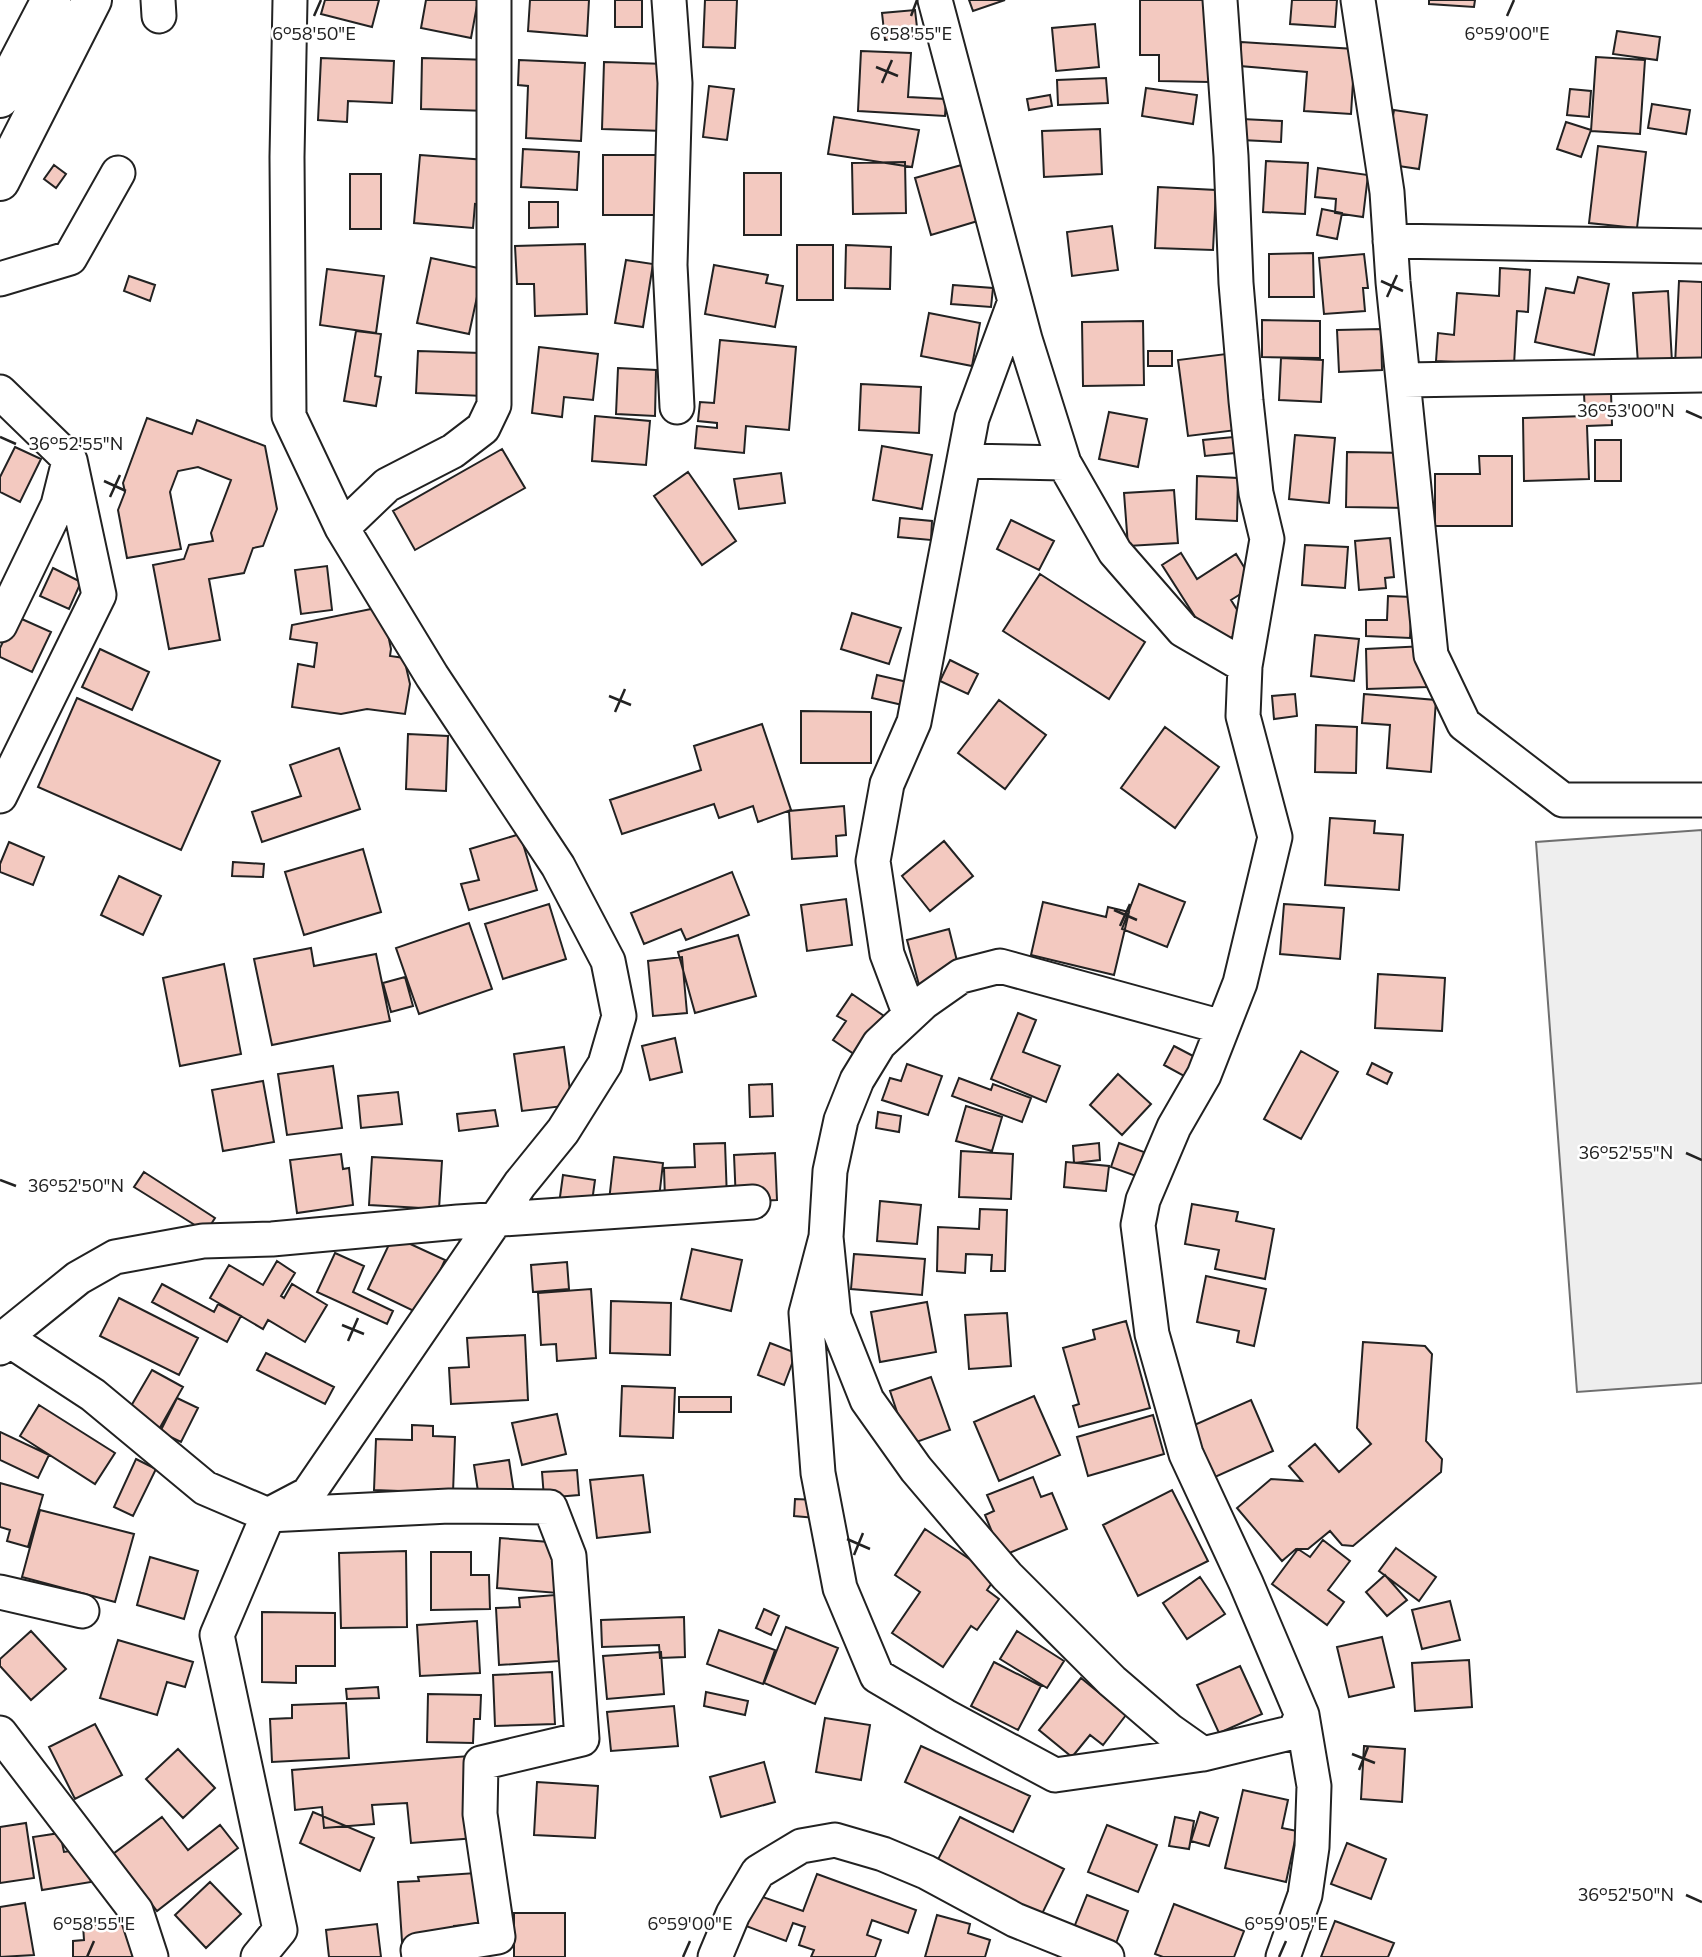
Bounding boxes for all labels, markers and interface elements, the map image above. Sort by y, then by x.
text: 6°58'50"E [272,22,356,44]
text: 6°58'55"E [870,22,952,44]
text: 6°59'00"E [1464,22,1550,44]
text: 36°53'00"N [1577,399,1675,421]
text: 36°52'55"N [29,432,123,454]
text: 36°52'55"N [1579,1141,1673,1163]
text: 36°52'50"N [28,1174,124,1196]
text: 36°52'50"N [1578,1883,1674,1905]
text: 6°58'55"E [53,1912,135,1934]
text: 6°59'00"E [647,1912,733,1934]
text: 6°59'05"E [1244,1912,1328,1934]

